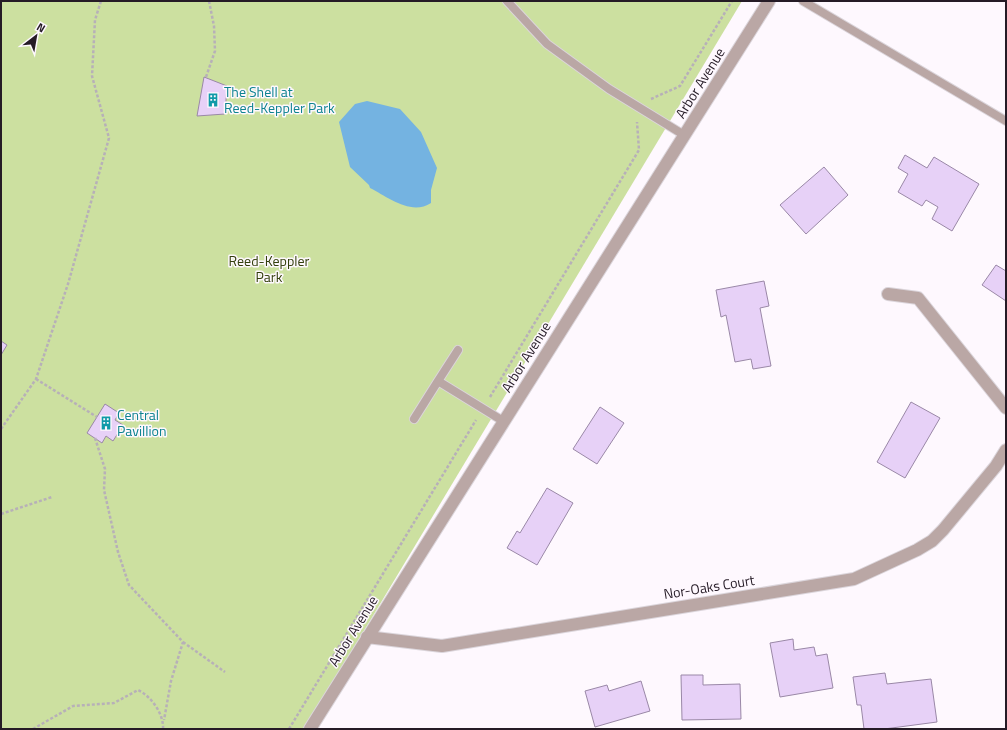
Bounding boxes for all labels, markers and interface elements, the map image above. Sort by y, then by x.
north arrow [16,16,56,56]
text: N [34,19,49,36]
street label: Arbor Avenue [670,43,730,122]
place label: The Shell at Reed-Keppler Park [224,81,335,118]
building icon: The Shell at Reed-Keppler Park [205,92,221,108]
park label: Reed-Keppler Park [229,250,310,287]
street label: Arbor Avenue [496,317,556,396]
place label: Central Pavillion [117,404,166,441]
building icon: Central Pavillion [98,415,114,431]
street label: Nor-Oaks Court [662,569,756,604]
street label: Arbor Avenue [323,591,383,670]

